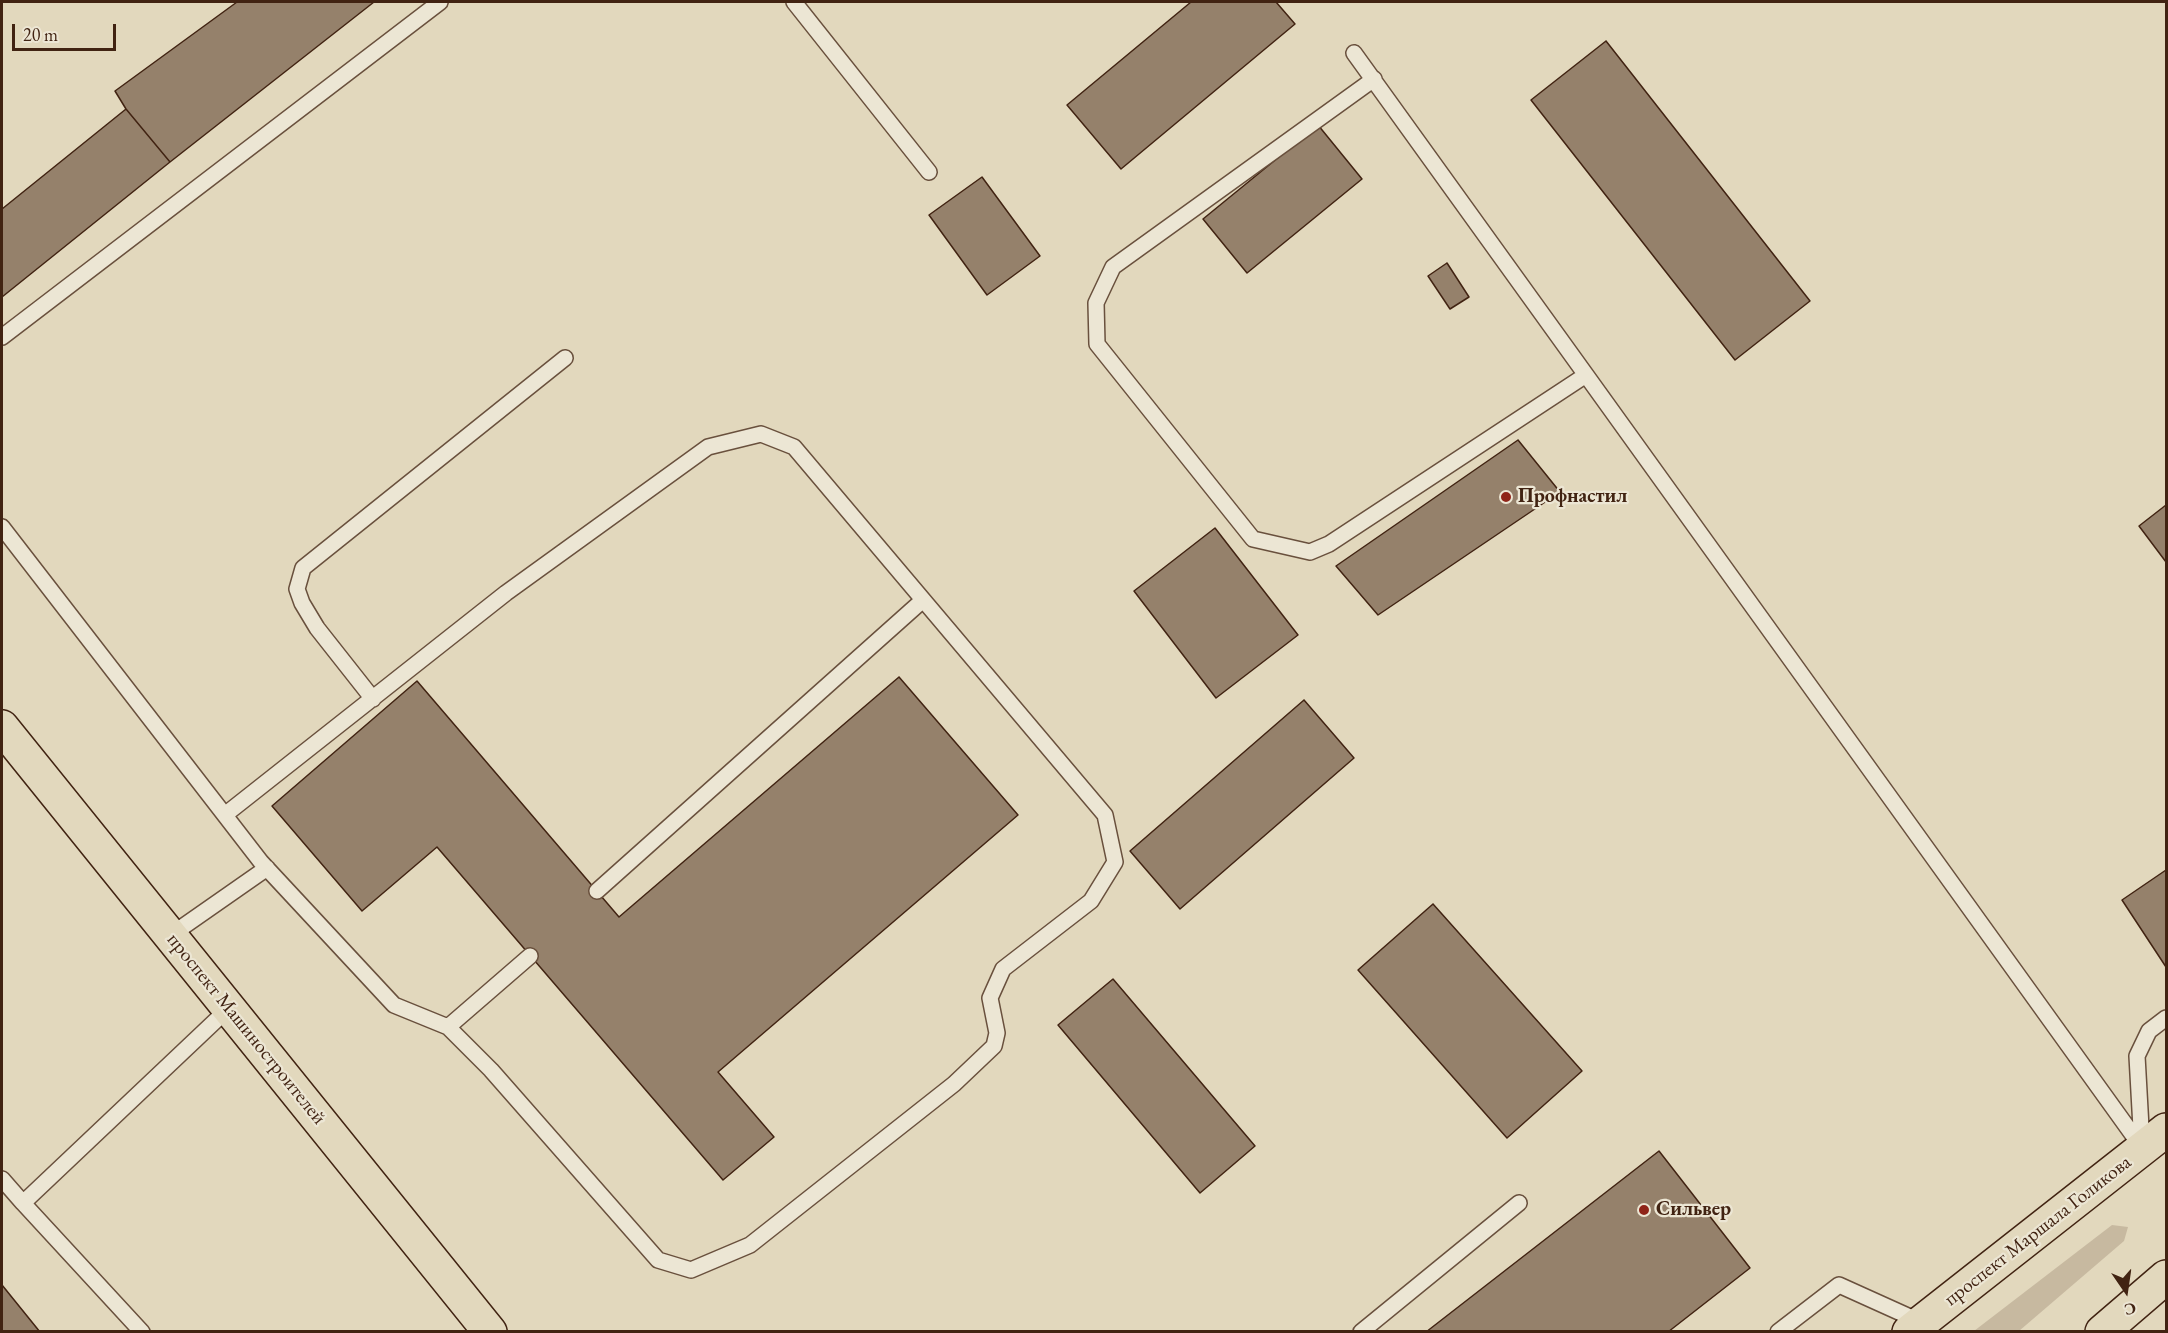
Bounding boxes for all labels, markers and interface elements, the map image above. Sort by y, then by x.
scale bar [15,12,118,50]
text: 20 m [23,23,58,46]
place label: Профнастил [1518,485,1627,509]
marker: Профнастил [1499,490,1513,504]
street label: проспект Машиностроителей [161,928,331,1130]
street label: проспект Маршала Голикова [1940,1150,2136,1312]
place label: Сильвер [1656,1198,1731,1222]
marker: Сильвер [1637,1203,1651,1217]
north arrow [2096,1261,2156,1321]
text: С [2122,1298,2138,1321]

